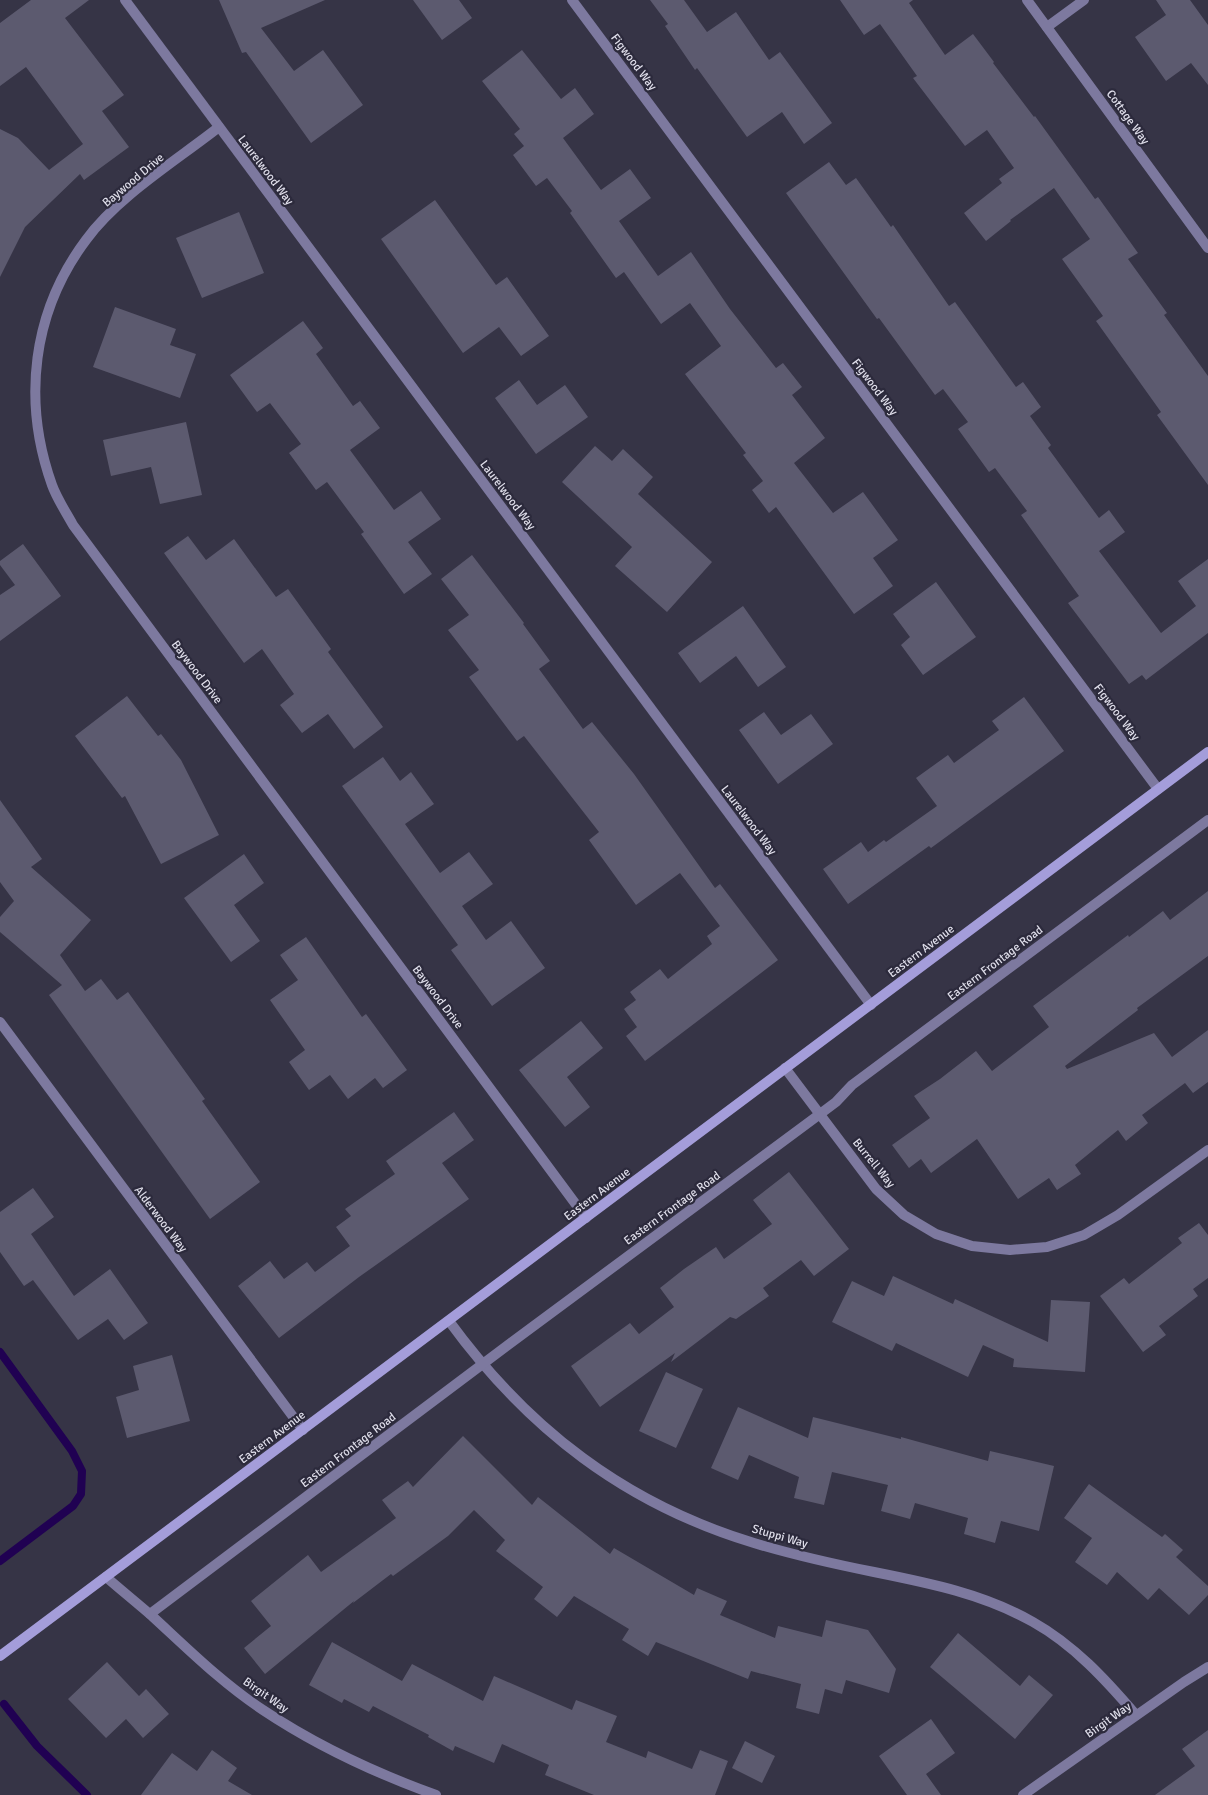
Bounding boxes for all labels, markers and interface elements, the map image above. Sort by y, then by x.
street label: Figwood Way [607,31,660,94]
street label: Cottage Way [1103,87,1153,148]
street label: Laurelwood Way [234,132,297,209]
street label: Baywood Drive [100,150,167,210]
street label: Figwood Way [848,356,901,419]
street label: Laurelwood Way [476,457,539,534]
street label: Baywood Drive [168,638,225,707]
street label: Figwood Way [1090,681,1143,744]
street label: Laurelwood Way [717,782,780,859]
street label: Eastern Avenue [885,922,957,981]
street label: Eastern Frontage Road [945,923,1046,1004]
street label: Baywood Drive [409,963,466,1032]
street label: Burrell Way [849,1136,898,1191]
street label: Eastern Avenue [561,1165,633,1224]
street label: Eastern Frontage Road [621,1168,723,1248]
street label: Alderwood Way [131,1183,191,1256]
street label: Eastern Avenue [236,1408,308,1467]
street label: Eastern Frontage Road [298,1410,399,1491]
street label: Stuppi Way [750,1521,810,1552]
street label: Birgit Way [240,1674,292,1717]
street label: Birgit Way [1083,1699,1134,1742]

